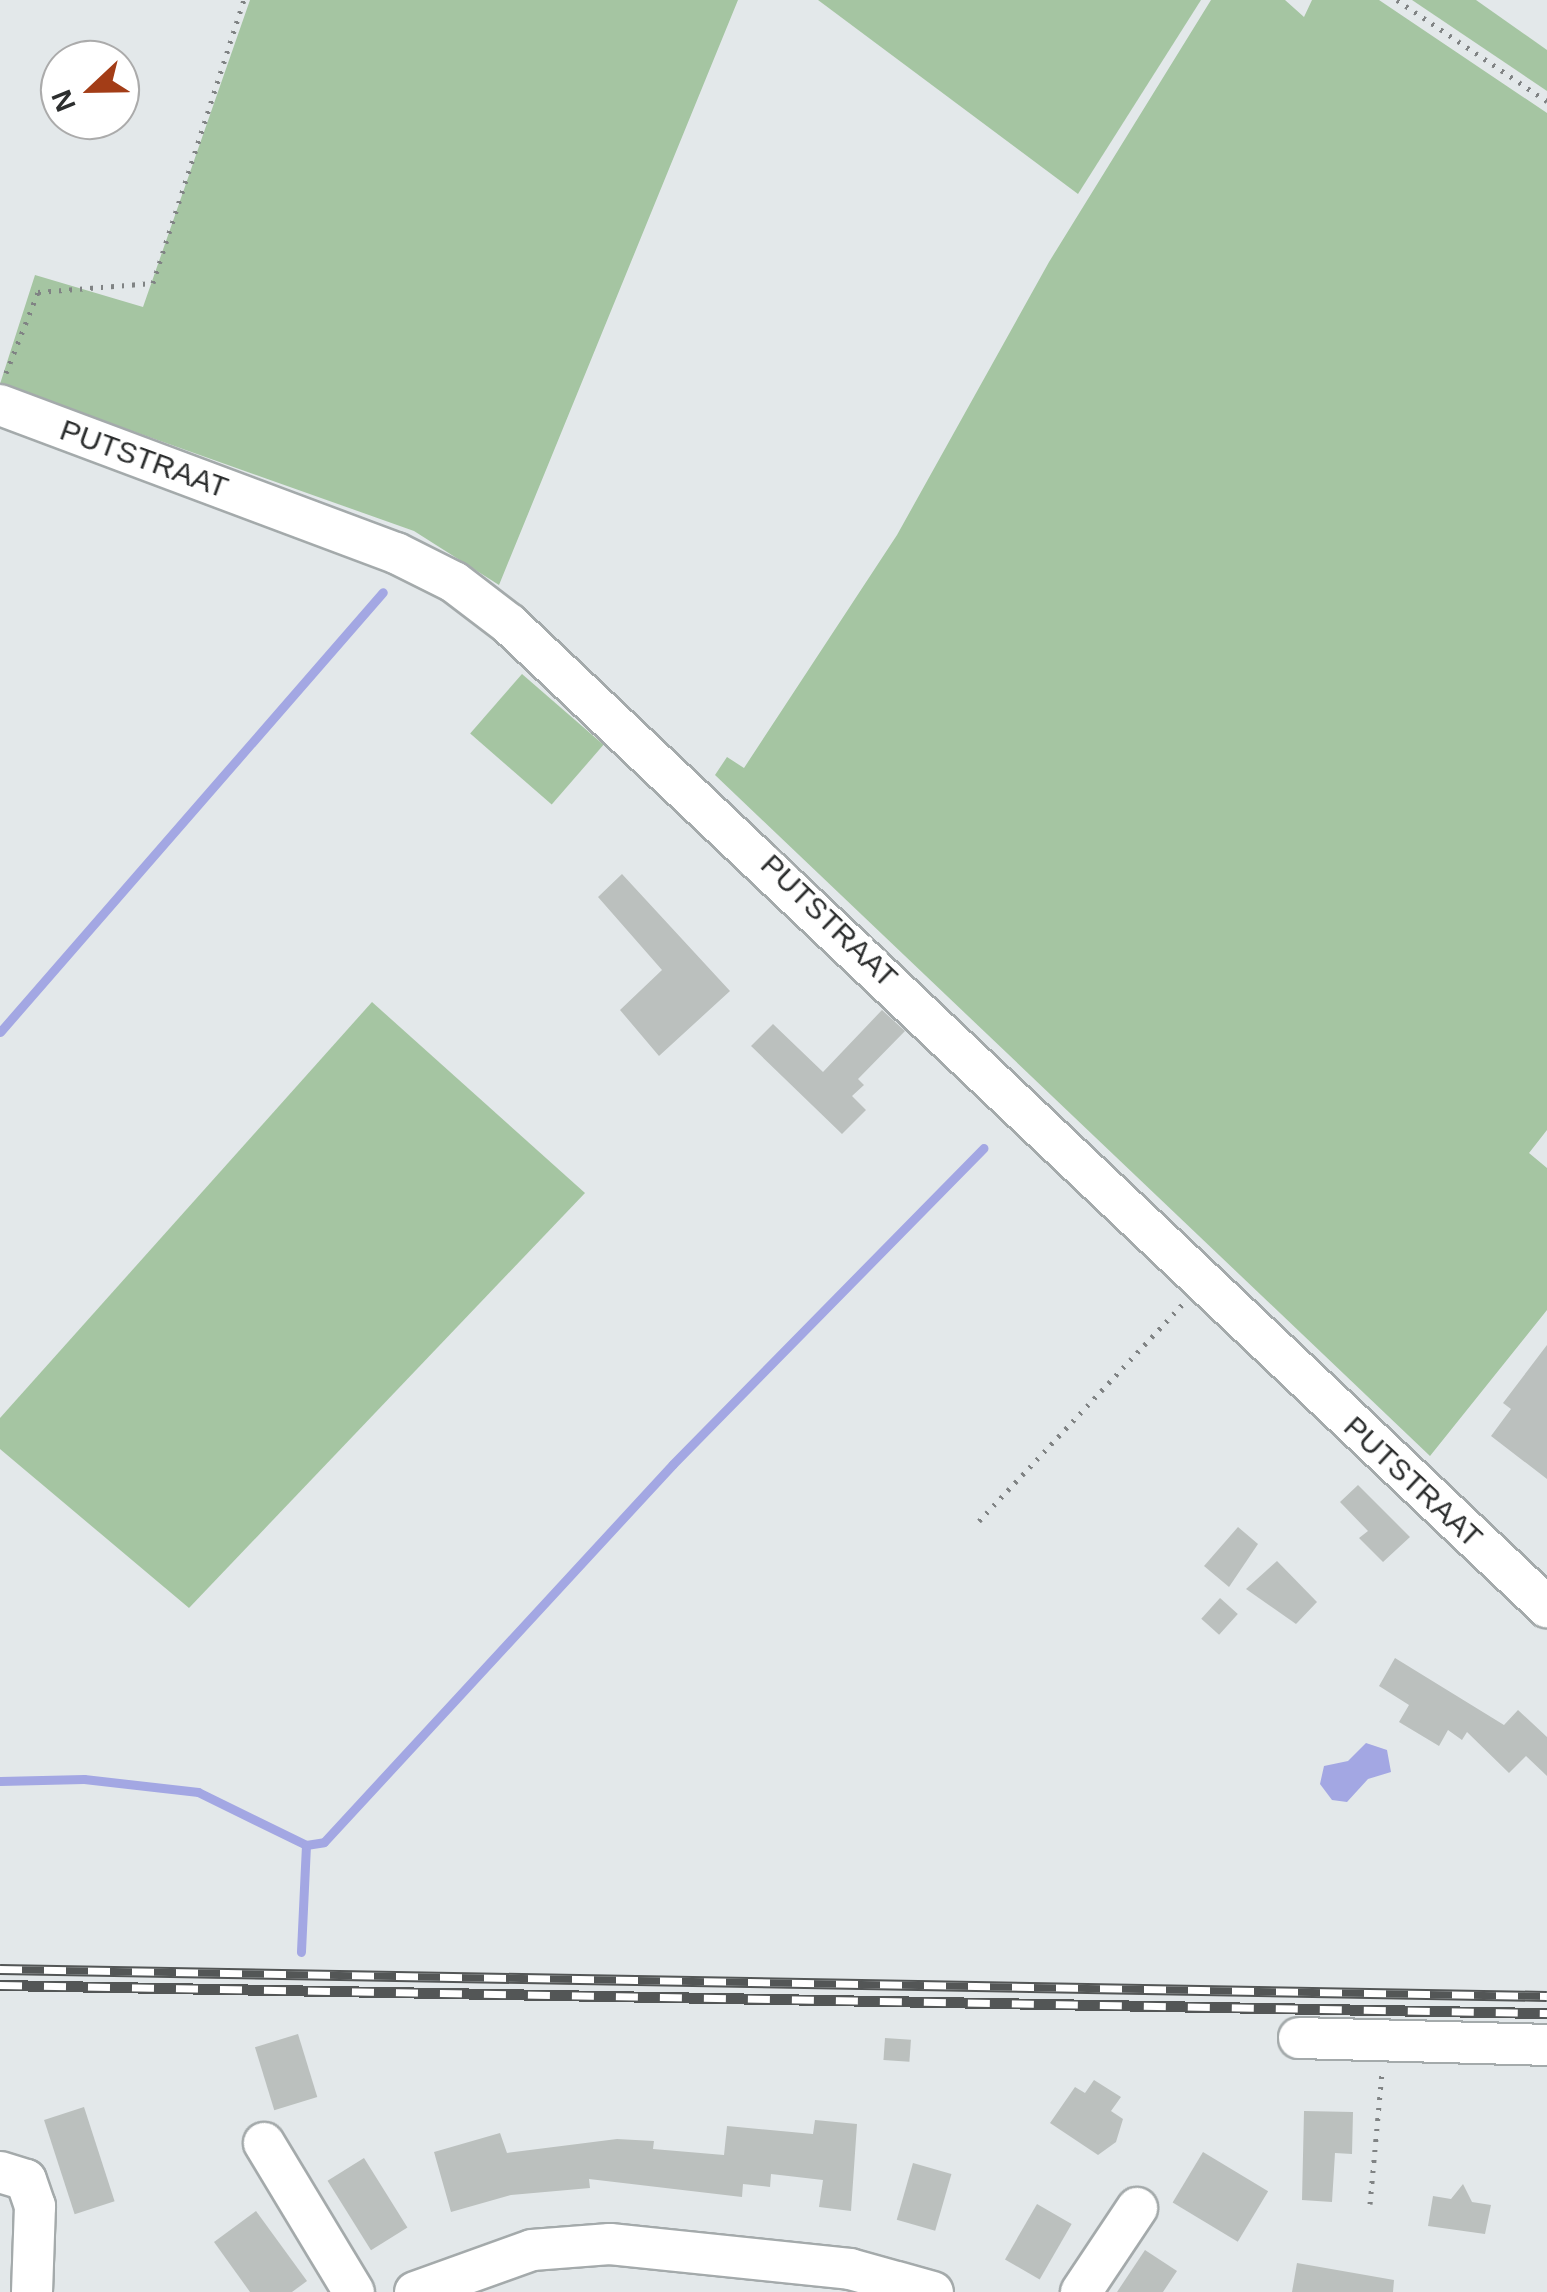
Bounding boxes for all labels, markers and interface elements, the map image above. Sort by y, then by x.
north arrow [40,40,140,140]
text: N [45,85,82,116]
street label: PUTSTRAAT [55,412,233,506]
street label: PUTSTRAAT [753,847,905,995]
street label: PUTSTRAAT [1336,1409,1490,1555]

